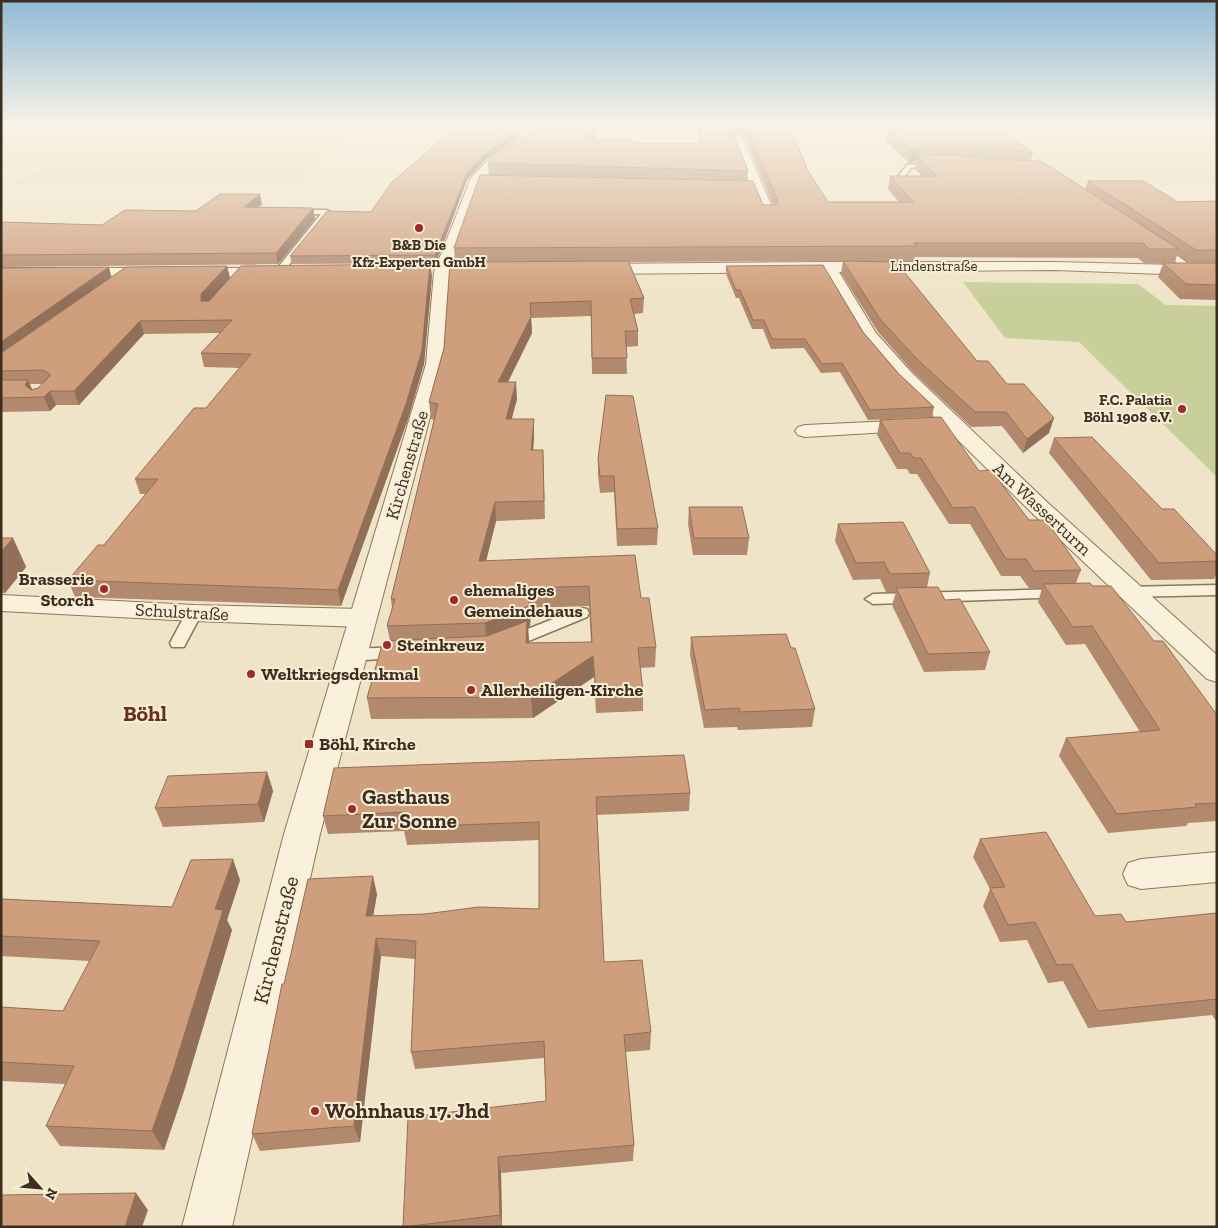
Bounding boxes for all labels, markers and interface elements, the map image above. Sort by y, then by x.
marker: B&B Die Kfz-Experten GmbH [413,222,425,234]
place label: B&B Die Kfz-Experten GmbH [352,236,486,271]
street label: Lindenstraße [890,257,978,275]
place label: F.C. Palatia Böhl 1908 e.V. [1083,391,1172,426]
marker: F.C. Palatia Böhl 1908 e.V. [1176,403,1188,415]
street label: Kirchenstraße [381,408,433,522]
street label: Am Wasserturm [988,458,1096,561]
place label: Brasserie Storch [19,568,95,611]
place label: ehemaliges Gemeindehaus [464,579,583,622]
marker: Brasserie Storch [98,583,110,595]
marker: ehemaliges Gemeindehaus [448,594,460,606]
street label: Schulstraße [135,599,229,625]
place label: Steinkreuz [397,634,485,656]
marker: Steinkreuz [381,639,393,651]
place label: Weltkriegsdenkmal [261,663,419,685]
marker: Weltkriegsdenkmal [245,668,257,680]
place label: Allerheiligen-Kirche [481,679,643,701]
marker: Allerheiligen-Kirche [465,684,477,696]
district label: Böhl [123,700,167,727]
place label: Böhl, Kirche [319,733,416,755]
marker: Böhl, Kirche [303,738,315,750]
place label: Gasthaus Zur Sonne [362,784,457,833]
marker: Gasthaus Zur Sonne [346,803,358,815]
street label: Kirchenstraße [248,873,304,1006]
place label: Wohnhaus 17. Jhd [325,1098,489,1123]
marker: Wohnhaus 17. Jhd [309,1105,321,1117]
north arrow [15,1163,65,1213]
text: N [41,1185,61,1203]

